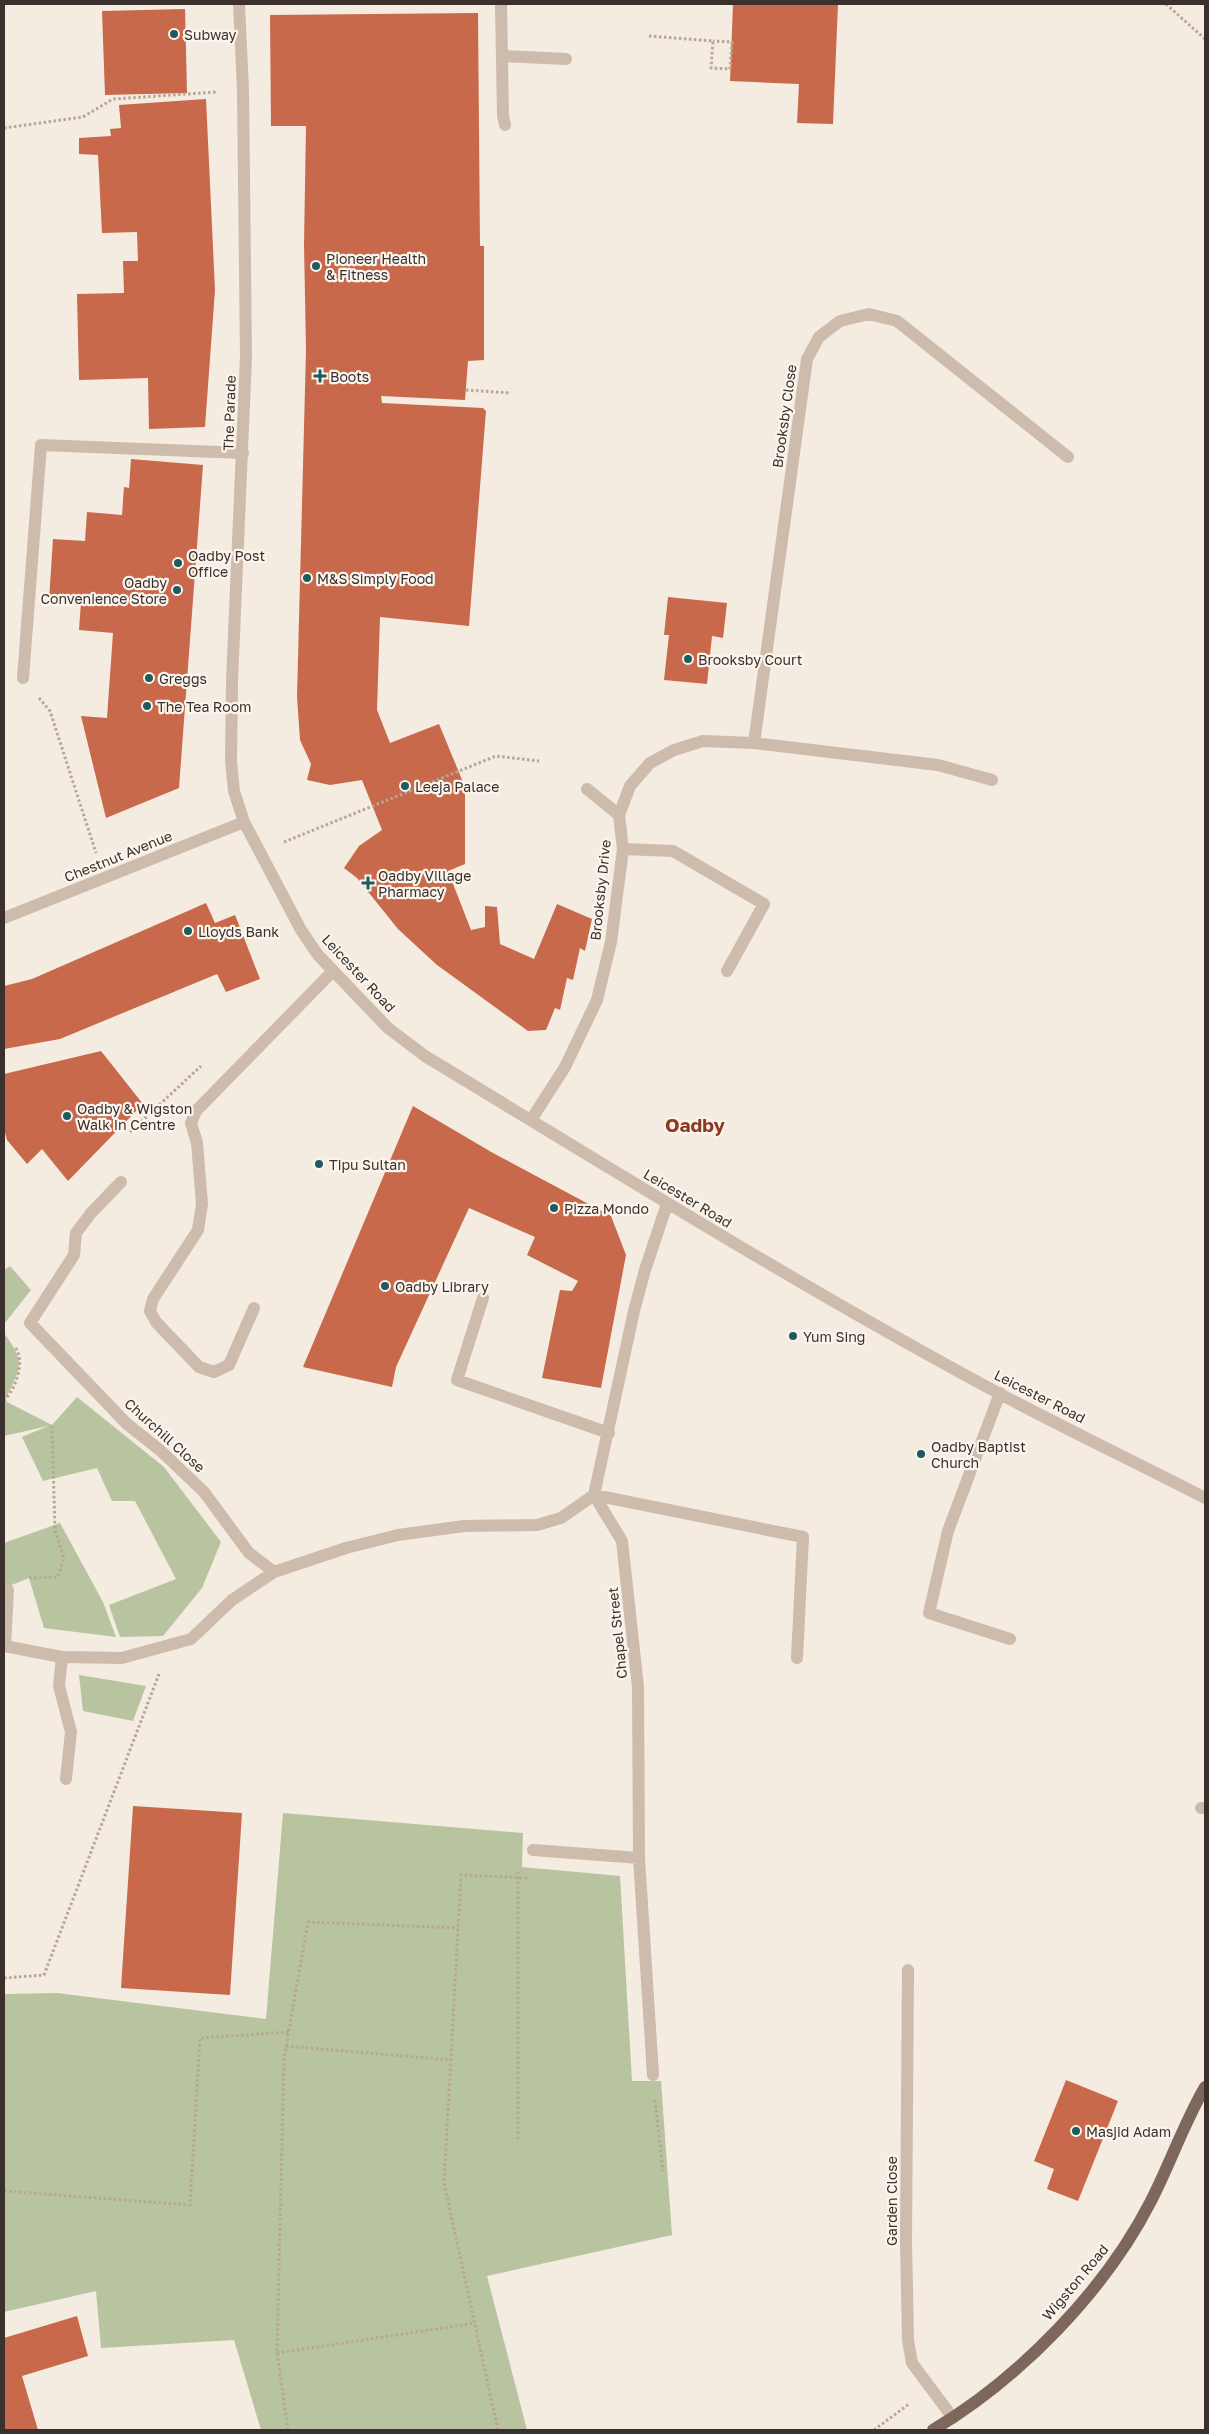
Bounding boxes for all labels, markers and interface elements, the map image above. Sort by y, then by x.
place label: Subway [184,26,237,43]
marker: Subway [168,28,180,40]
place label: Pioneer Health & Fitness [326,250,426,283]
marker: Pioneer Health & Fitness [310,260,322,272]
street label: Brooksby Close [768,363,800,469]
place label: Boots [330,368,369,385]
marker: Boots [314,370,326,382]
street label: The Parade [219,375,239,451]
place label: Oadby Post Office [188,547,265,580]
marker: Oadby Post Office [172,557,184,569]
place label: M&S Simply Food [317,570,434,587]
marker: M&S Simply Food [301,572,313,584]
place label: Oadby Convenience Store [41,574,167,607]
marker: Oadby Convenience Store [171,584,183,596]
place label: Brooksby Court [698,651,802,668]
marker: Brooksby Court [682,653,694,665]
place label: Greggs [159,670,207,687]
marker: Greggs [143,672,155,684]
place label: The Tea Room [157,698,251,715]
marker: The Tea Room [141,700,153,712]
place label: Leeja Palace [415,778,499,795]
marker: Leeja Palace [399,780,411,792]
street label: Chestnut Avenue [62,827,174,885]
street label: Brooksby Drive [586,839,614,941]
place label: Oadby Village Pharmacy [378,867,471,900]
marker: Oadby Village Pharmacy [362,877,374,889]
place label: Lloyds Bank [198,923,279,940]
marker: Lloyds Bank [182,925,194,937]
street label: Leicester Road [319,931,399,1015]
place label: Oadby & Wigston Walk In Centre [77,1100,192,1133]
marker: Oadby & Wigston Walk In Centre [61,1110,73,1122]
district label: Oadby [665,1113,726,1136]
place label: Tipu Sultan [329,1156,406,1173]
marker: Tipu Sultan [313,1158,325,1170]
street label: Leicester Road [641,1165,735,1231]
place label: Pizza Mondo [564,1200,649,1217]
marker: Pizza Mondo [548,1202,560,1214]
place label: Oadby Library [395,1278,489,1295]
marker: Oadby Library [379,1280,391,1292]
place label: Yum Sing [803,1328,865,1345]
marker: Yum Sing [787,1330,799,1342]
street label: Leicester Road [992,1366,1088,1426]
street label: Churchill Close [121,1395,209,1475]
place label: Oadby Baptist Church [931,1438,1026,1471]
marker: Oadby Baptist Church [915,1448,927,1460]
street label: Chapel Street [604,1586,630,1680]
place label: Masjid Adam [1086,2123,1171,2140]
marker: Masjid Adam [1070,2125,1082,2137]
street label: Garden Close [883,2156,900,2246]
street label: Wigston Road [1038,2241,1112,2323]

